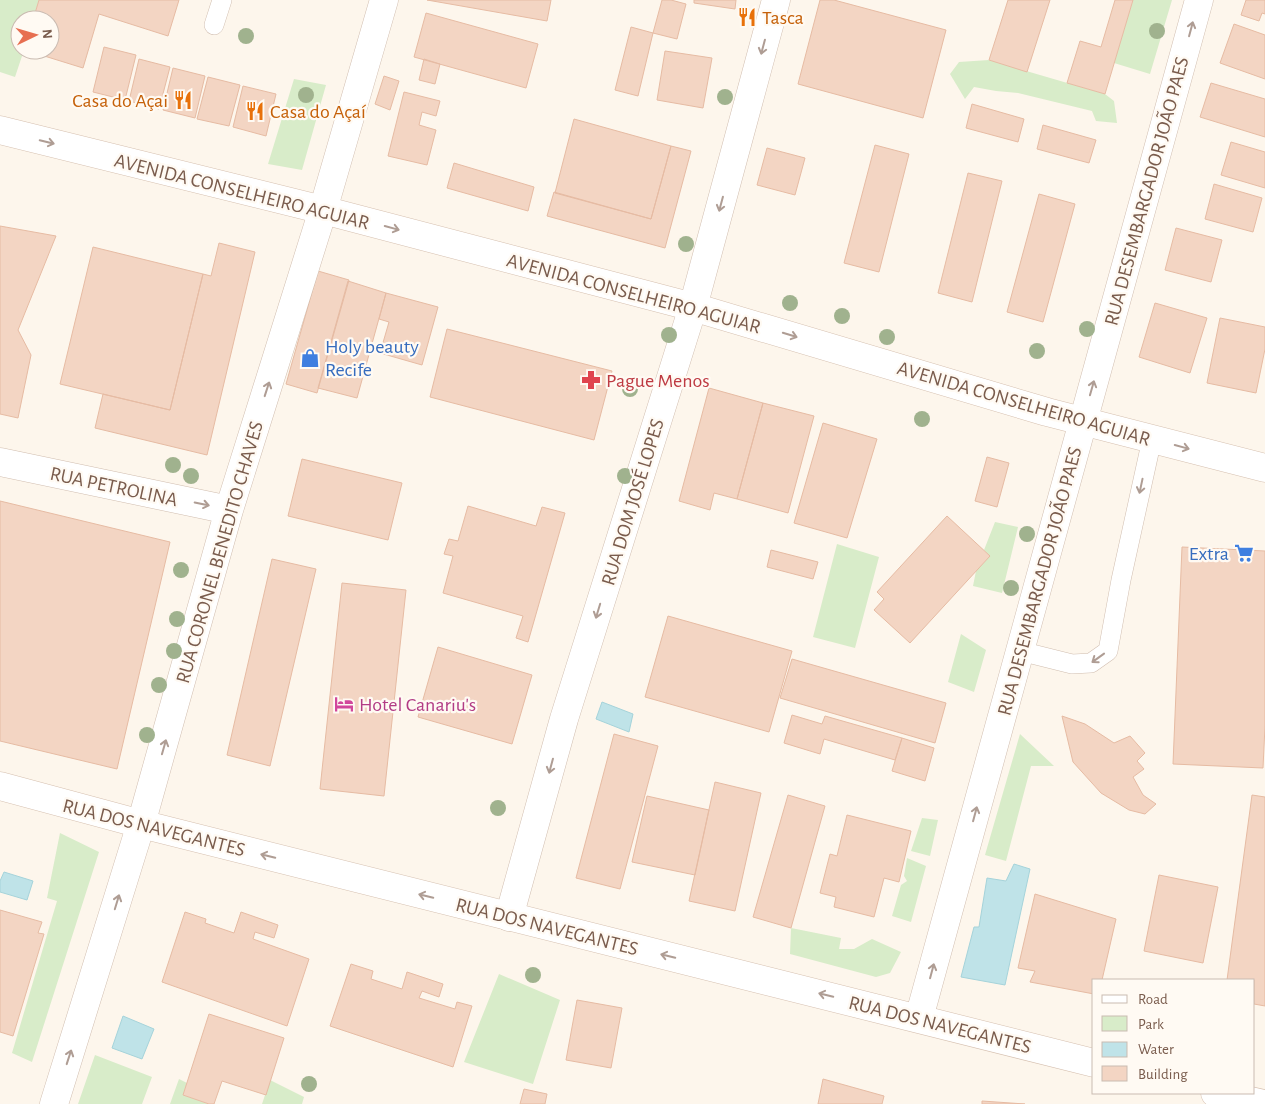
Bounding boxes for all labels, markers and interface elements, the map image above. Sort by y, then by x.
restaurant icon: Tasca [736,6,758,28]
place label: Tasca [762,8,804,28]
north arrow [10,10,60,60]
one-way arrow [1186,21,1196,37]
text: N [40,28,54,39]
one-way arrow [758,39,768,55]
street label: RUA DESEMBARGADOR JOÃO PAES [1100,54,1193,328]
restaurant icon: Casa do Açai [172,89,194,111]
place label: Casa do Açai [72,91,168,111]
restaurant icon: Casa do Açaí [244,100,266,122]
place label: Casa do Açaí [270,102,366,122]
one-way arrow [39,138,55,147]
street label: AVENIDA CONSELHEIRO AGUIAR [112,151,371,233]
one-way arrow [716,195,725,211]
one-way arrow [383,224,399,233]
street label: AVENIDA CONSELHEIRO AGUIAR [505,250,763,338]
one-way arrow [782,331,798,341]
place label: Holy beauty Recife [325,337,419,380]
shop icon: Holy beauty Recife [299,347,321,369]
street label: AVENIDA CONSELHEIRO AGUIAR [895,358,1152,450]
pharmacy icon: Pague Menos [580,369,602,391]
place label: Pague Menos [606,371,710,391]
one-way arrow [1088,380,1097,396]
one-way arrow [262,381,272,397]
street label: RUA DOM JOSÉ LOPES [597,416,668,588]
street label: RUA CORONEL BENEDITO CHAVES [173,419,267,686]
one-way arrow [1173,442,1189,452]
street label: RUA DESEMBARGADOR JOÃO PAES [993,444,1086,718]
street label: RUA PETROLINA [48,464,180,510]
one-way arrow [1136,478,1145,494]
one-way arrow [193,500,209,509]
supermarket icon: Extra [1233,542,1255,564]
place label: Extra [1189,544,1229,564]
one-way arrow [592,602,602,618]
one-way arrow [1091,653,1105,663]
hotel icon: Hotel Canariu's [333,693,355,715]
place label: Hotel Canariu's [359,695,476,715]
one-way arrow [159,739,169,755]
one-way arrow [546,758,555,774]
street label: RUA DOS NAVEGANTES [60,796,247,860]
one-way arrow [970,807,980,823]
one-way arrow [260,851,276,860]
one-way arrow [418,890,434,900]
one-way arrow [113,895,123,911]
street label: RUA DOS NAVEGANTES [453,895,640,959]
one-way arrow [661,951,677,960]
one-way arrow [927,964,937,980]
legend [1092,979,1255,1094]
one-way arrow [818,990,834,999]
text: Road [1138,992,1168,1007]
street label: RUA DOS NAVEGANTES [846,993,1033,1057]
text: Park [1138,1017,1164,1032]
text: Water [1138,1042,1174,1057]
one-way arrow [64,1050,74,1066]
text: Building [1138,1067,1188,1082]

